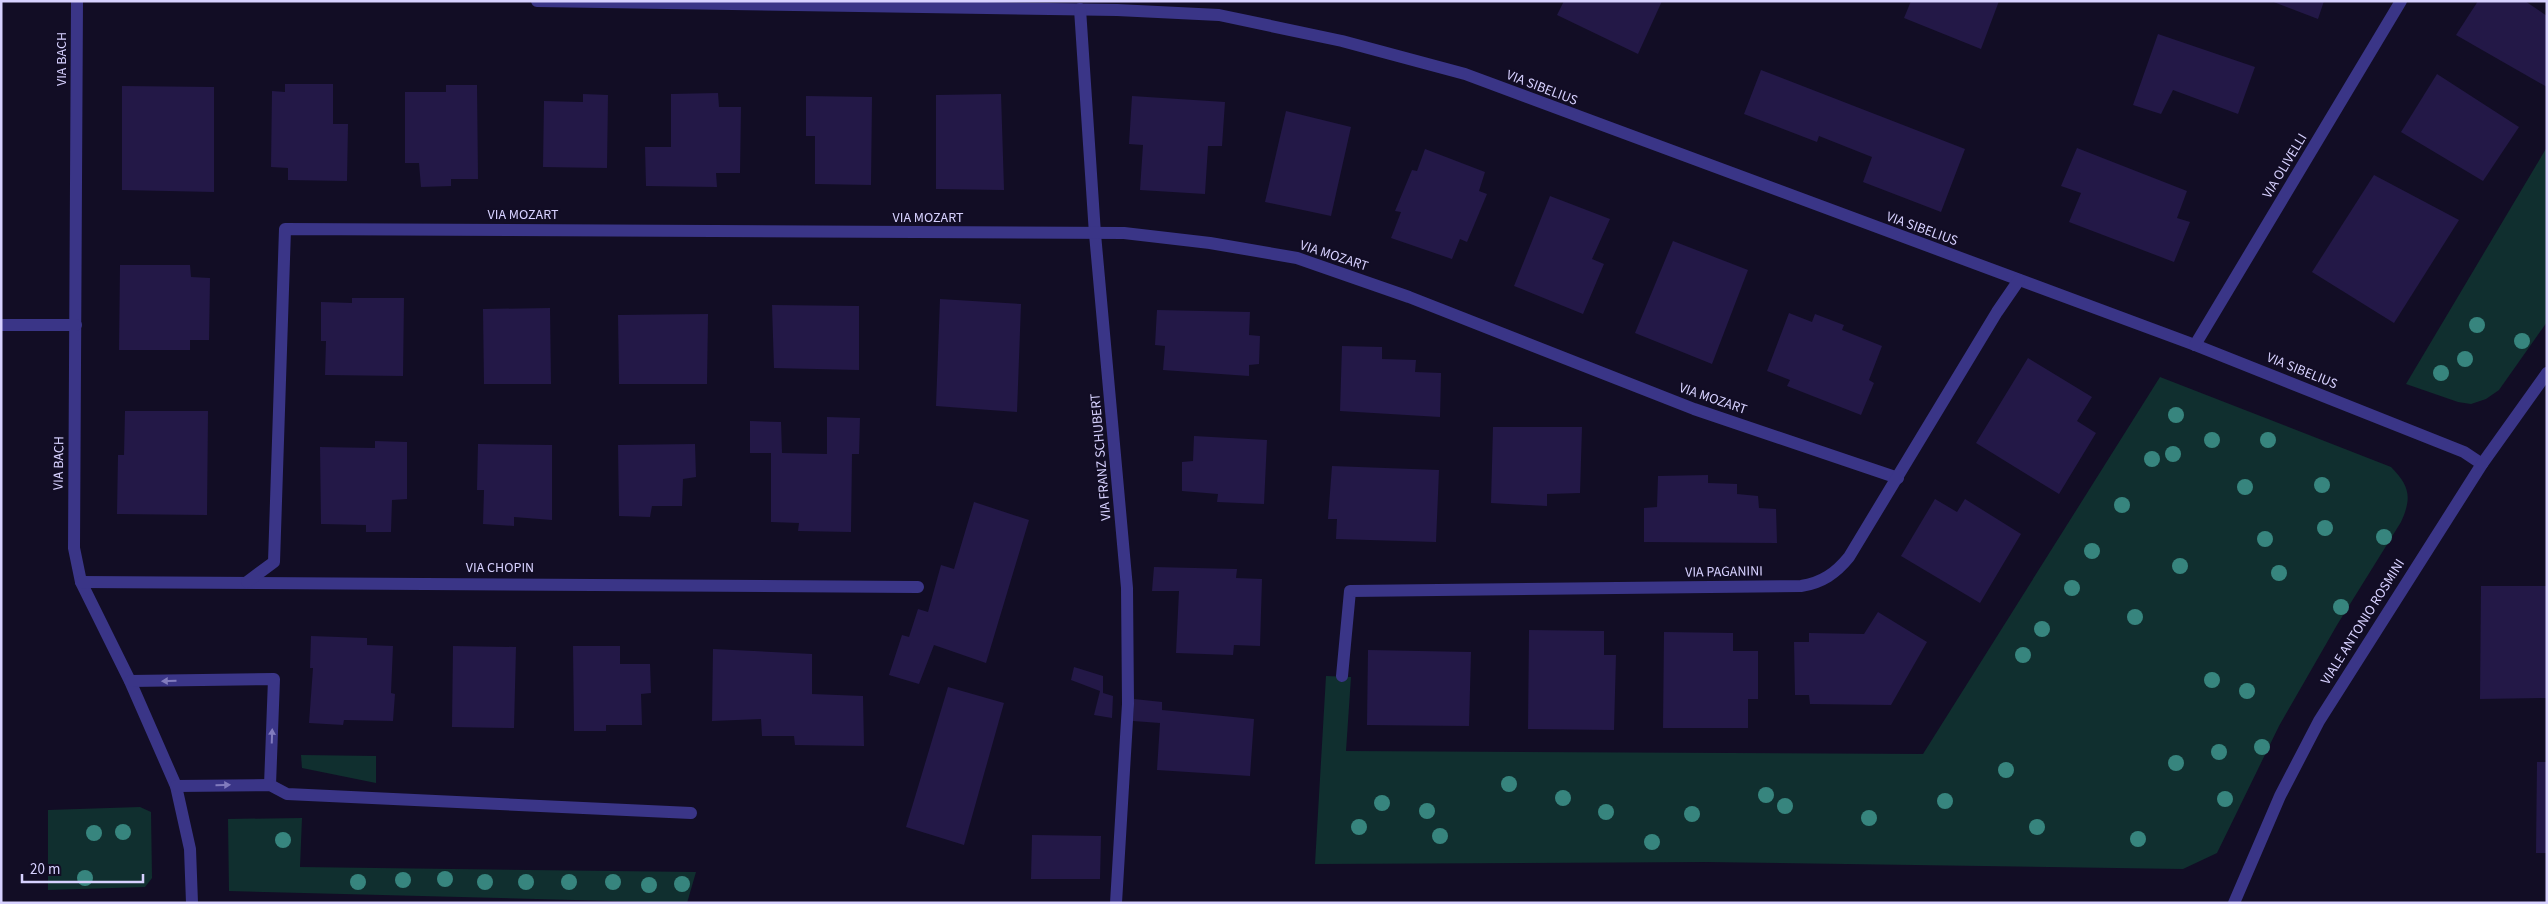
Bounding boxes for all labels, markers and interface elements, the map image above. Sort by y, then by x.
street label: VIA BACH [52,32,72,86]
street label: VIA SIBELIUS [1503,65,1581,111]
street label: VIA OLIVELLI [2258,130,2312,202]
street label: VIA MOZART [488,205,559,225]
street label: VIA SIBELIUS [1883,207,1961,251]
street label: VIA MOZART [893,208,964,228]
street label: VIA MOZART [1297,236,1371,277]
street label: VIA SIBELIUS [2264,348,2340,394]
street label: VIA MOZART [1676,378,1750,420]
street label: VIA FRANZ SCHUBERT [1085,392,1117,521]
street label: VIA BACH [49,436,69,490]
street label: VIALE ANTONIO ROSMINI [2316,555,2410,689]
street label: VIA CHOPIN [466,558,534,578]
street label: VIA PAGANINI [1685,561,1763,583]
one-way arrow [160,677,176,685]
one-way arrow [268,728,276,744]
one-way arrow [215,781,231,789]
scale bar [22,852,144,884]
text: 20 m [30,859,60,880]

